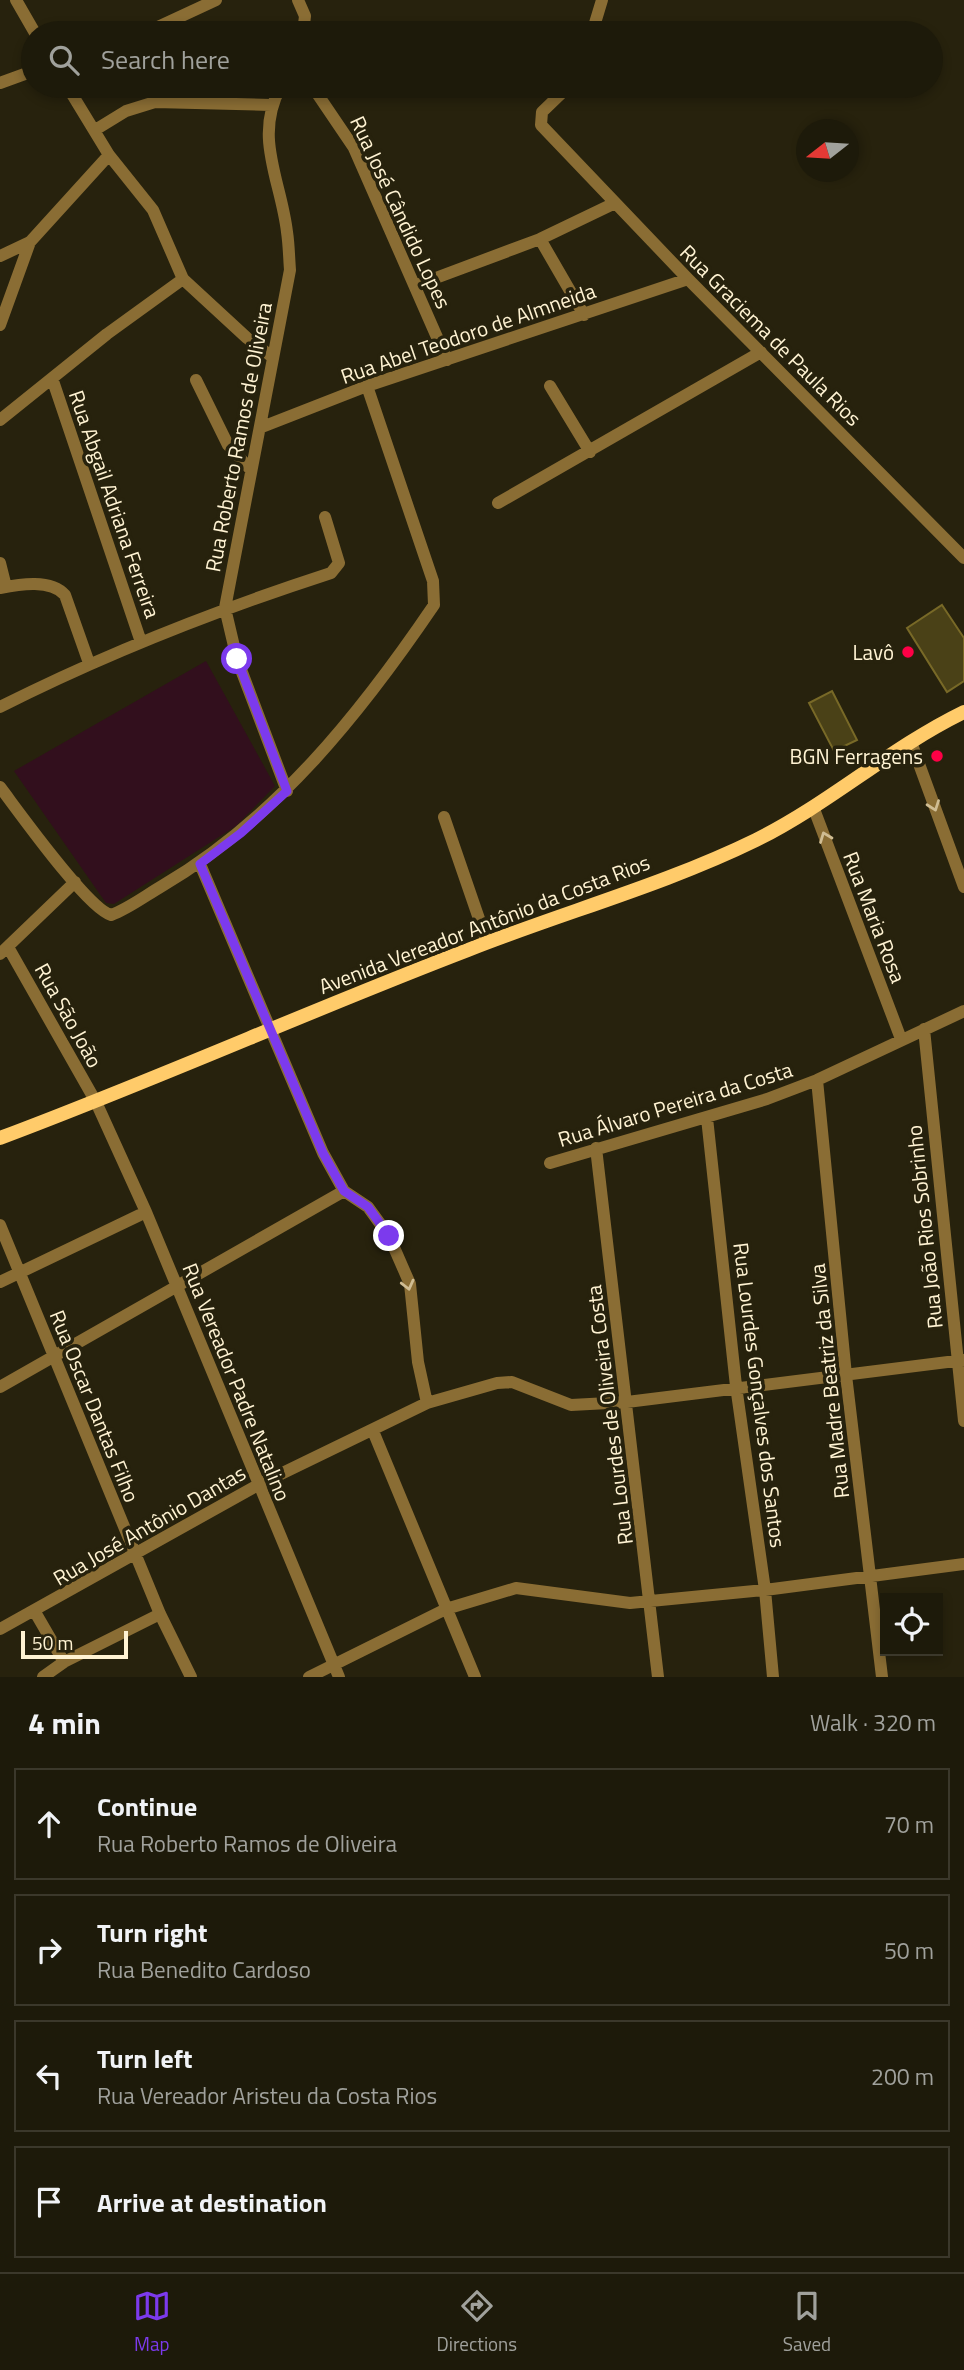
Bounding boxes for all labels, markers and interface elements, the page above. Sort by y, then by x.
search box [21,21,943,98]
text: Search here [101,40,230,79]
icon: search [45,41,83,79]
street label: Rua José Cândido Lopes [342,110,460,314]
north arrow [796,119,859,182]
street label: Rua Graciema de Paula Rios [673,237,869,433]
street label: Rua Abel Teodoro de Almneida [336,274,600,392]
street label: Rua Roberto Ramos de Oliveira [196,299,280,575]
street label: Rua Abgail Adriana Ferreira [61,386,169,623]
place label: Lavô [853,636,894,668]
route start [221,643,252,674]
marker: Lavô [900,644,916,660]
place label: BGN Ferragens [790,740,923,772]
marker: BGN Ferragens [929,748,945,764]
one-way arrow [926,800,940,812]
one-way arrow [819,832,833,844]
street label: Avenida Vereador Antônio da Costa Rios [314,846,654,1002]
street label: Rua Maria Rosa [835,847,915,988]
street label: Rua São João [27,957,111,1073]
street label: Rua Álvaro Pereira da Costa [554,1053,797,1155]
street label: Rua João Rios Sobrinho [897,1124,951,1330]
route end [373,1220,404,1251]
street label: Rua Lourdes Gonçalves dos Santos [725,1241,795,1549]
street label: Rua Vereador Padre Natalino [175,1258,299,1506]
street label: Rua Madre Beatriz da Silva [801,1262,857,1500]
one-way arrow [400,1279,414,1291]
street label: Rua Lourdes de Oliveira Costa [577,1283,641,1547]
street label: Rua Oscar Dantas Filho [42,1305,148,1507]
street label: Rua José Antônio Dantas [47,1457,251,1593]
map controls [880,1593,943,1656]
button: locate [880,1593,943,1656]
scale bar [21,1628,128,1660]
text: 50 m [32,1628,73,1657]
text: 4 min [28,1700,101,1746]
text: Walk · 320 m [810,1705,936,1740]
text: Continue [97,1787,197,1826]
icon: ahead [30,1805,68,1843]
text: 70 m [884,1807,934,1842]
text: Rua Roberto Ramos de Oliveira [97,1826,397,1861]
text: Turn right [97,1913,208,1952]
icon: right [30,1931,68,1969]
text: 50 m [884,1933,934,1968]
text: Rua Benedito Cardoso [97,1952,311,1987]
text: Turn left [97,2039,192,2078]
icon: left [30,2057,68,2095]
text: 200 m [871,2059,934,2094]
text: Rua Vereador Aristeu da Costa Rios [97,2078,437,2113]
icon: arrive [30,2183,68,2221]
text: Arrive at destination [97,2183,327,2222]
tab: Map [133,2287,171,2358]
tab: Directions [437,2287,517,2358]
tab: Saved [783,2287,831,2358]

